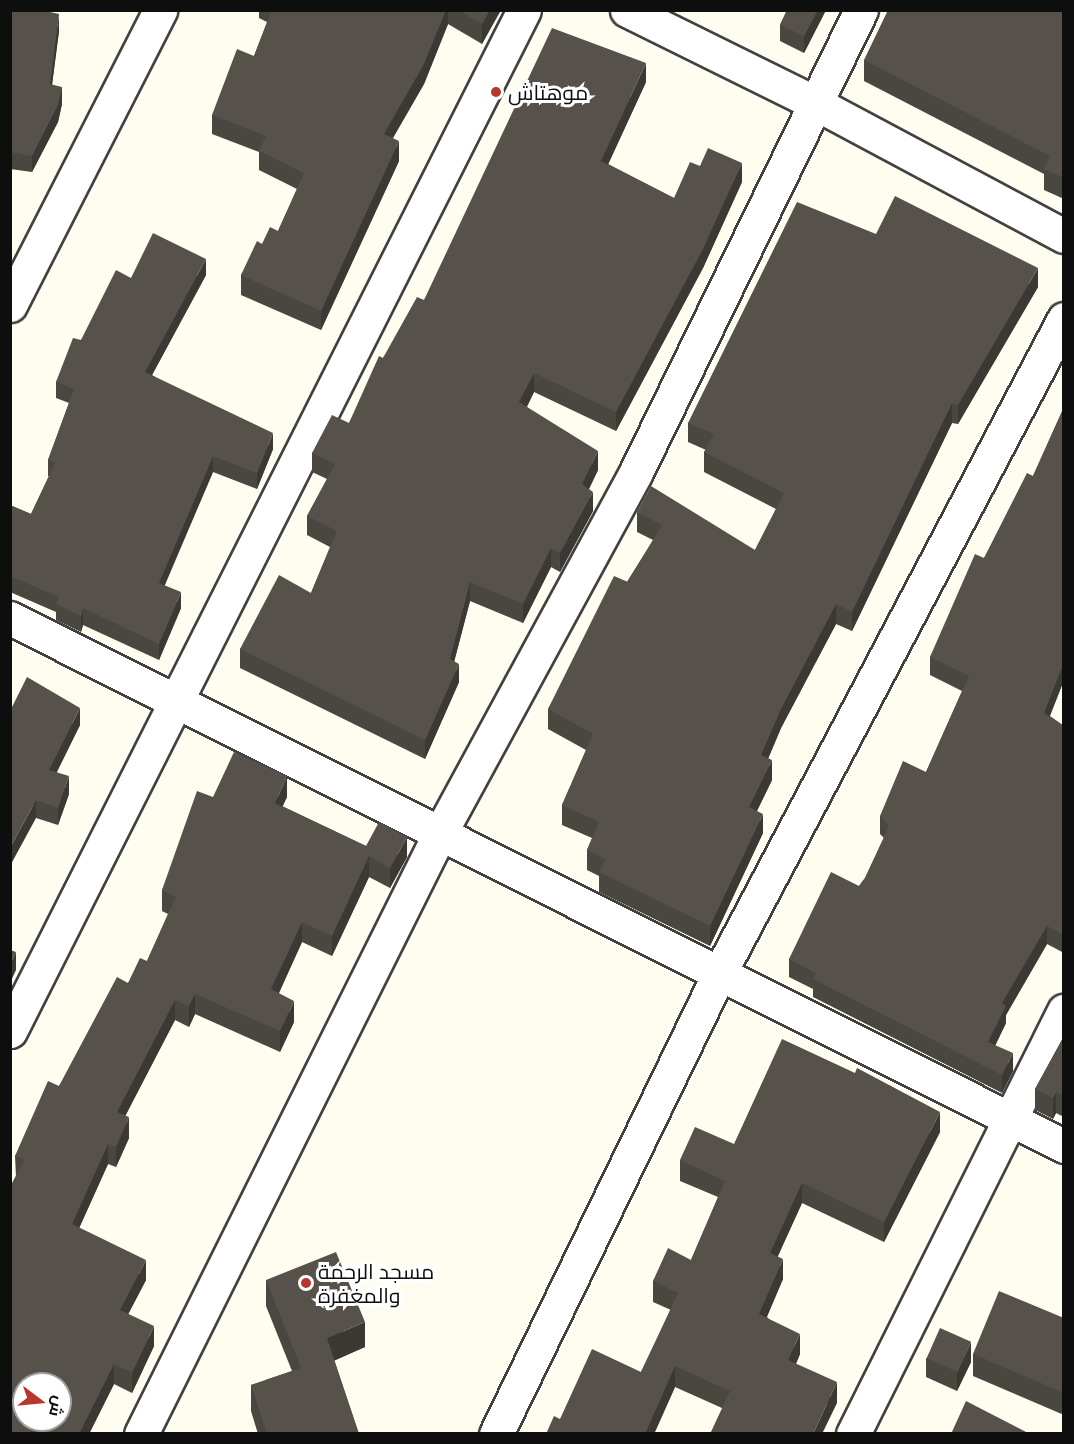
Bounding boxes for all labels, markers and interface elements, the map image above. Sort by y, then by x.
place label: موهتاش [508,79,588,105]
marker: موهتاش [489,85,503,99]
place label: مسجد الرحمة والمغفرة [318,1258,434,1308]
marker: مسجد الرحمة والمغفرة [299,1276,313,1290]
north arrow [12,1372,72,1432]
text: ش [44,1394,71,1419]

